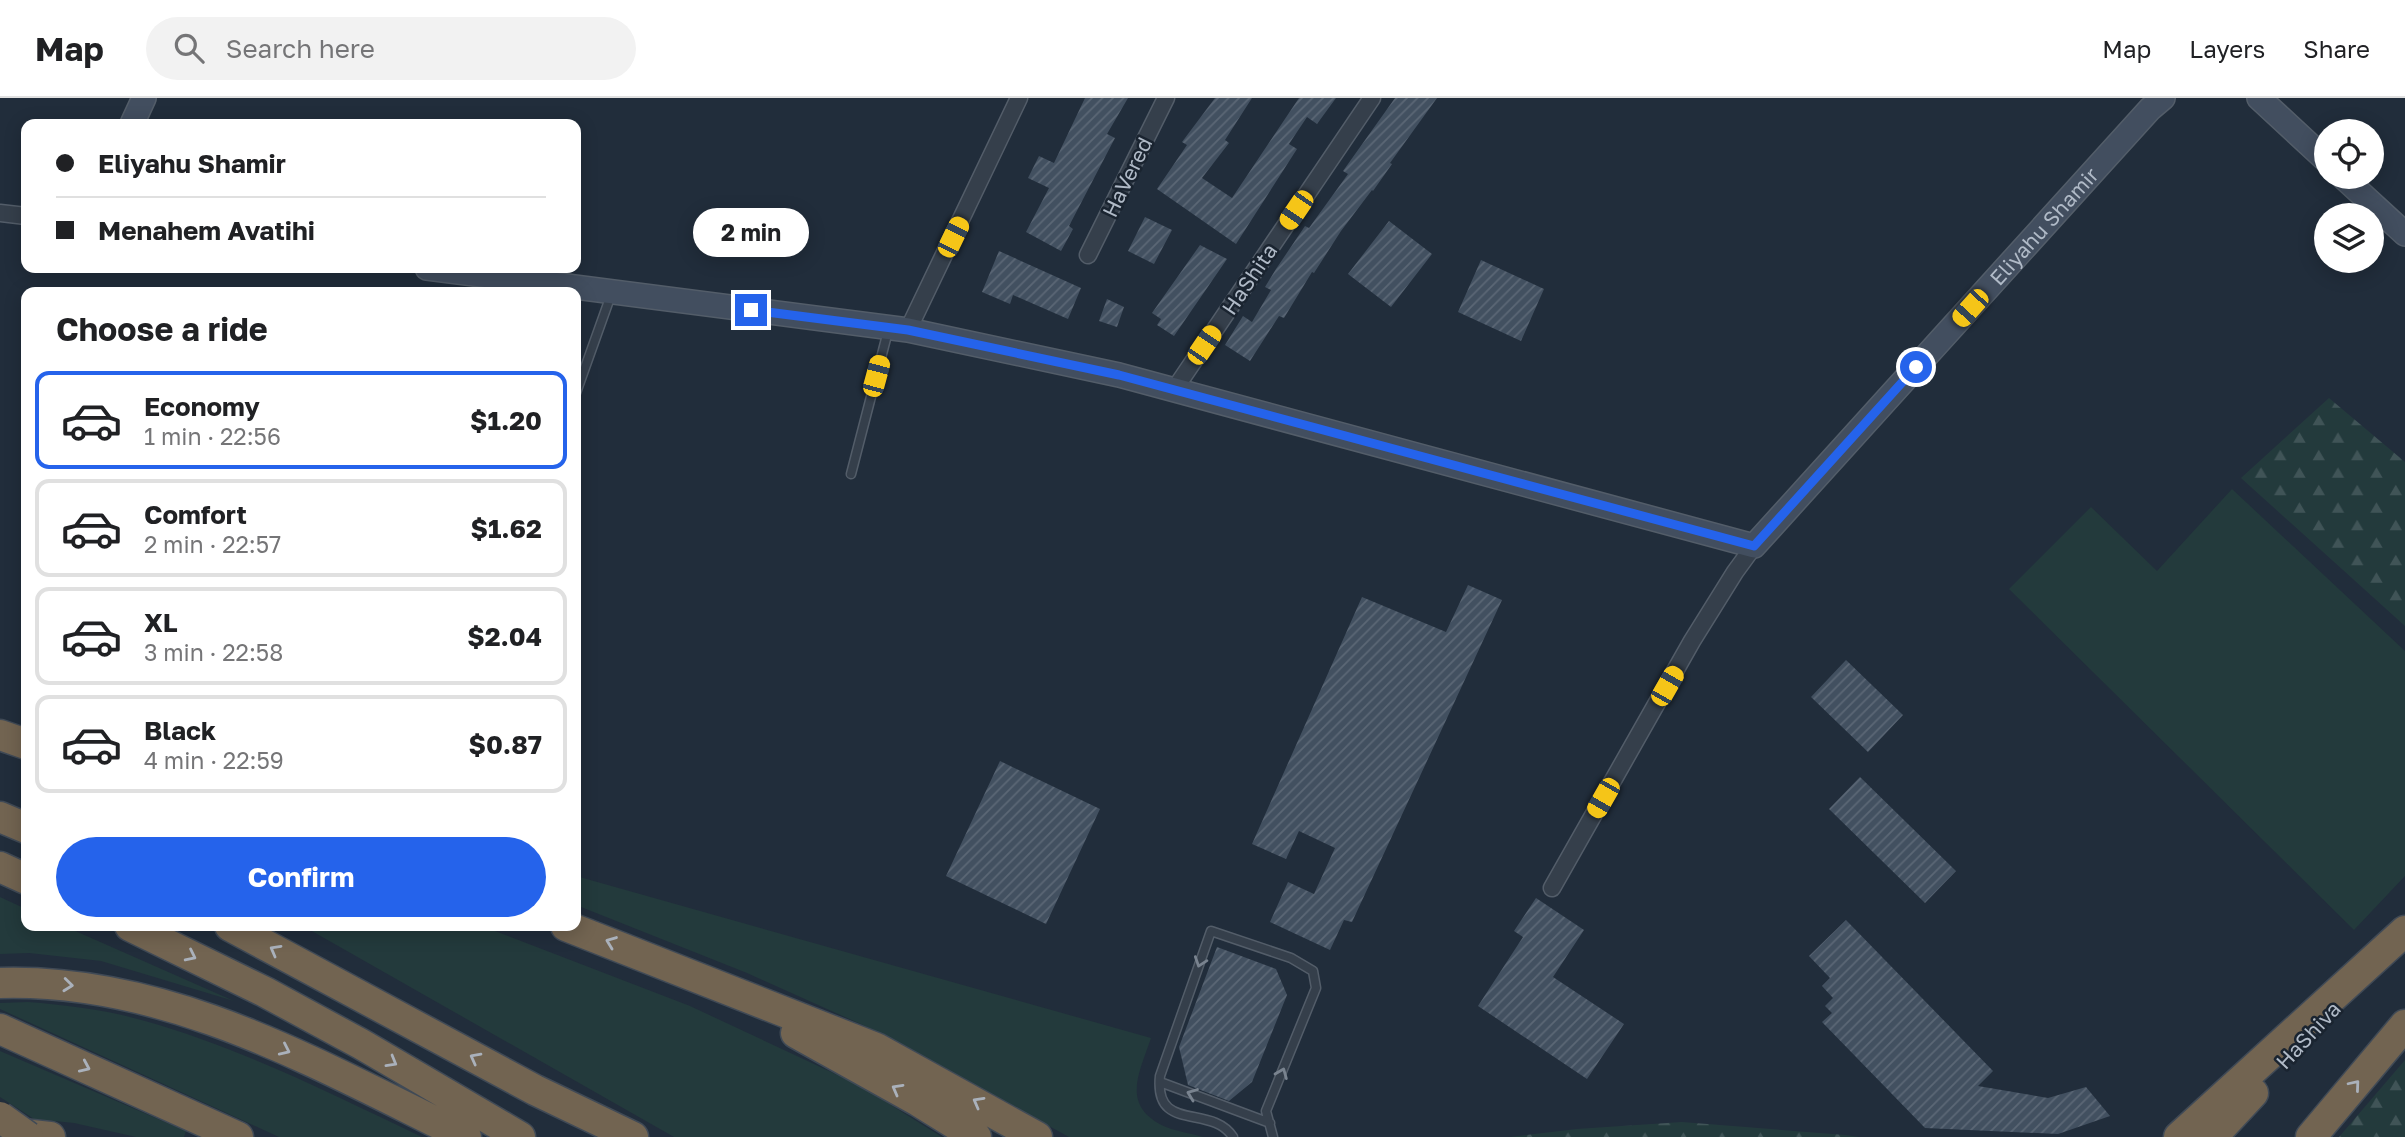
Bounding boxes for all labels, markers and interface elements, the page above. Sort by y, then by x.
search box [146,17,636,80]
text: Map [35,29,104,68]
icon: search [170,29,208,67]
text: Search here [226,33,375,64]
text: Map [2102,34,2151,63]
text: Layers [2189,34,2265,63]
text: Share [2303,34,2370,63]
map controls [2314,119,2384,273]
button: locate [2314,119,2384,189]
street label: HaVered [1096,133,1158,221]
text: Eliyahu Shamir [98,148,286,179]
street label: Eliyahu Shamir [1984,162,2104,290]
car [1276,187,1317,233]
button: layers [2314,203,2384,273]
callout: 2 min [693,208,809,258]
car [935,214,972,260]
text: Menahem Avatihi [98,215,315,246]
text: 2 min [721,218,781,246]
street label: HaShita [1216,239,1282,319]
car [1949,285,1992,331]
route end [735,294,767,326]
text: Choose a ride [56,310,268,348]
car [1184,322,1225,368]
route start [1900,351,1932,383]
car [861,353,892,399]
icon: car [60,389,123,452]
text: Economy [144,391,260,422]
text: $1.20 [470,405,542,436]
text: 1 min · 22:56 [144,422,281,450]
icon: car [60,497,123,560]
text: Comfort [144,499,247,530]
text: $1.62 [470,513,542,544]
text: 2 min · 22:57 [144,530,281,558]
icon: car [60,605,123,668]
text: XL [144,607,178,638]
text: $2.04 [467,621,542,652]
text: 3 min · 22:58 [144,638,283,666]
car [1648,663,1687,709]
icon: car [60,713,123,776]
text: Black [144,715,216,746]
text: $0.87 [469,729,542,760]
text: 4 min · 22:59 [144,746,284,774]
car [1584,775,1623,821]
button: Confirm [56,837,546,917]
one-way arrow [606,936,618,950]
one-way arrow [269,945,282,958]
one-way arrow [184,947,196,961]
one-way arrow [1194,956,1208,968]
one-way arrow [63,977,74,992]
street label: HaShiva [2270,996,2346,1074]
one-way arrow [278,1041,290,1055]
one-way arrow [469,1053,482,1066]
one-way arrow [385,1054,398,1067]
one-way arrow [77,1059,90,1073]
one-way arrow [1273,1067,1287,1079]
one-way arrow [2347,1080,2359,1093]
one-way arrow [892,1084,904,1097]
one-way arrow [1186,1088,1198,1102]
one-way arrow [973,1097,985,1110]

